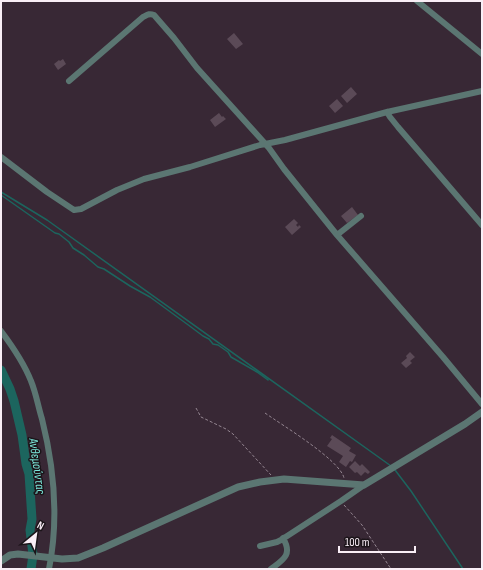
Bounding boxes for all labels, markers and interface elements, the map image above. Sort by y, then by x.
water label: Ανθεμούντας [25,436,49,495]
north arrow [16,514,56,554]
text: N [35,519,46,533]
scale bar [339,528,415,554]
text: 100 m [345,535,370,550]

